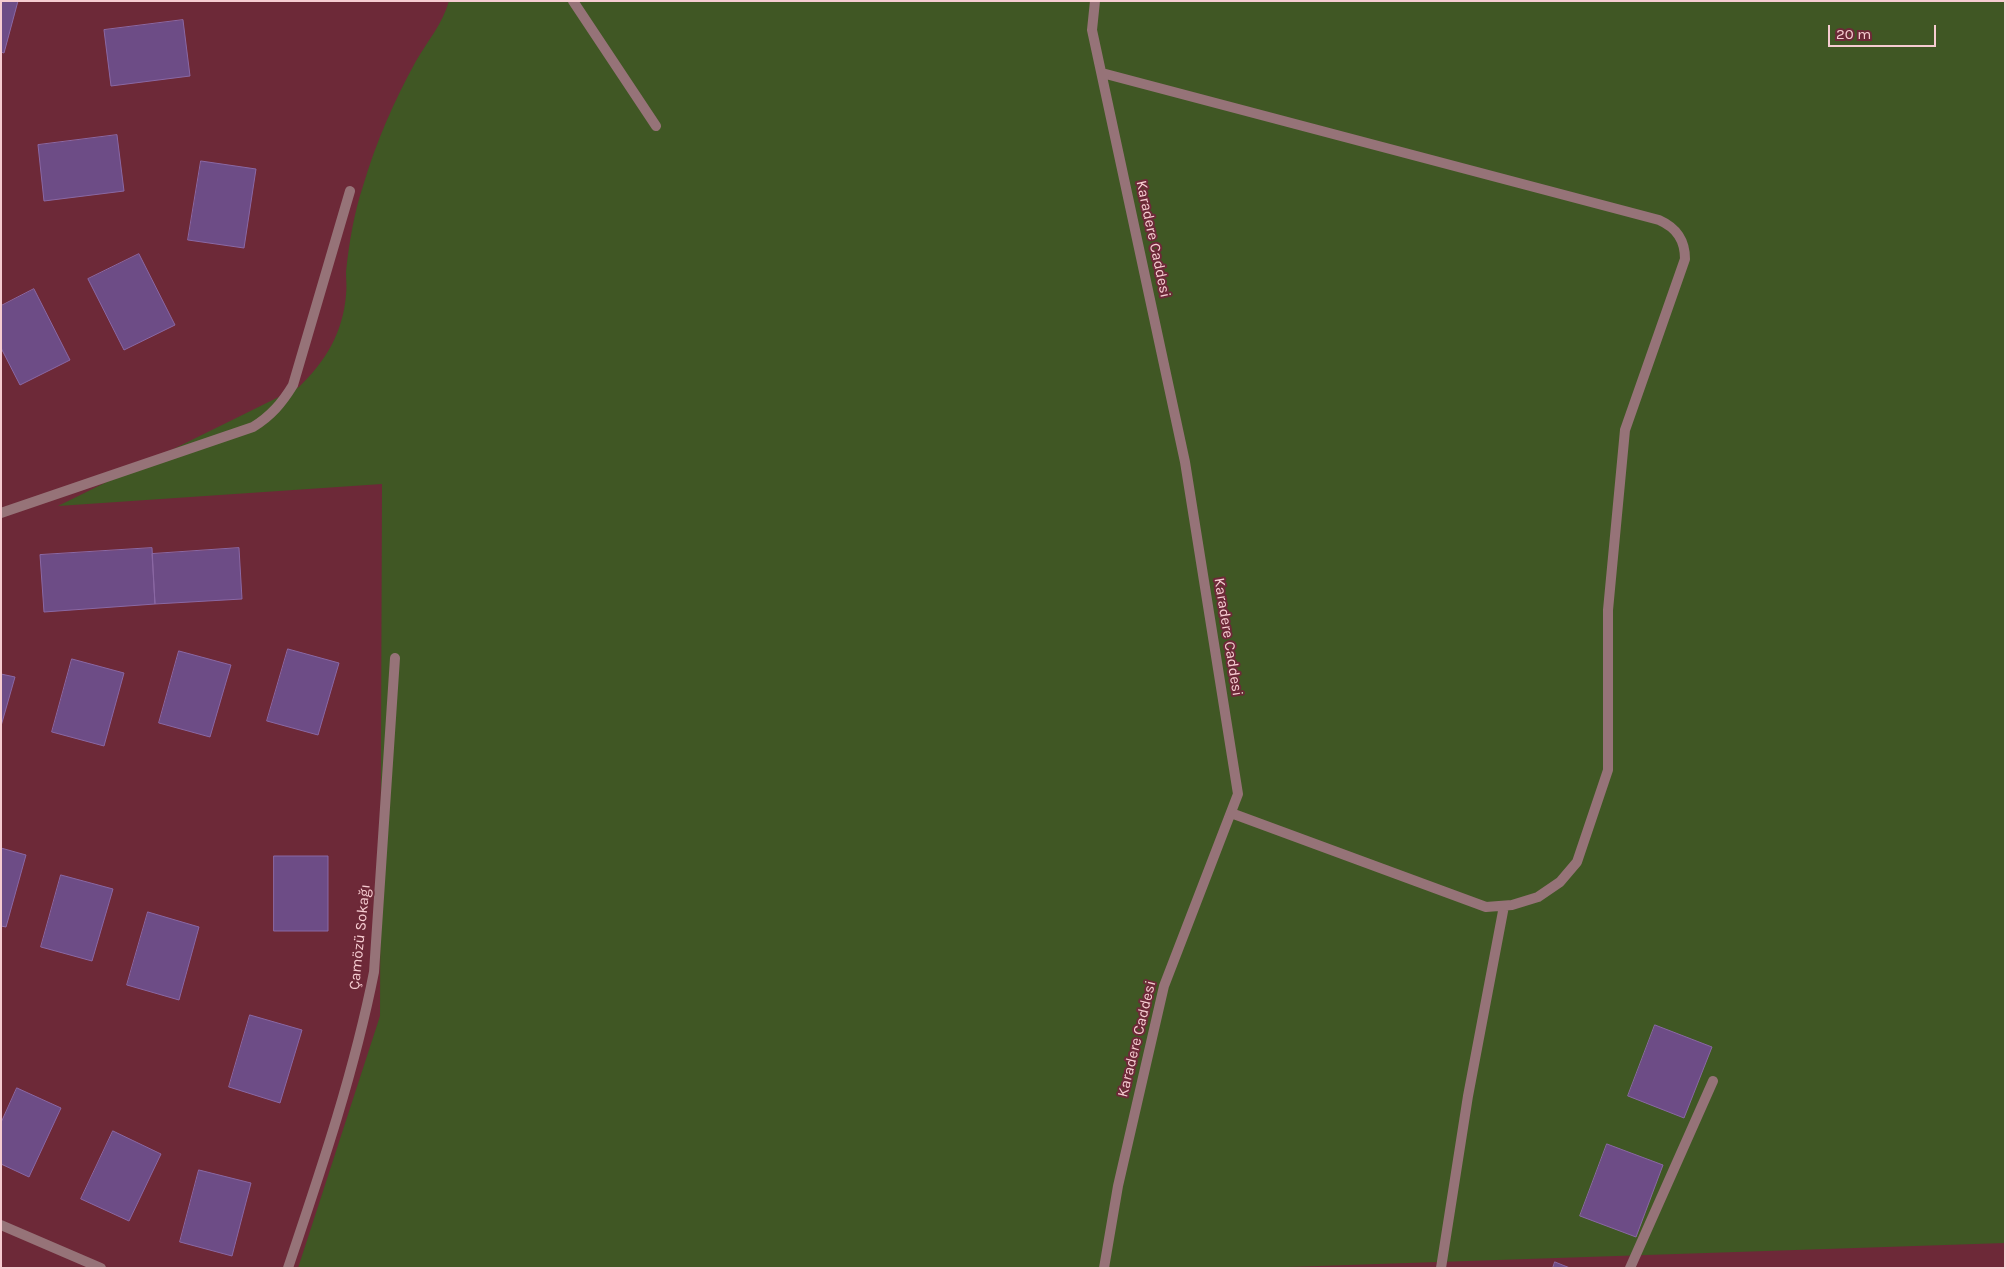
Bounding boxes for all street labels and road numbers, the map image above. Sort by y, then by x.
street label: Karadere Caddesi [1132,179,1174,299]
street label: Karadere Caddesi [1210,577,1246,697]
street label: Çamözü Sokağı [345,883,375,991]
street label: Karadere Caddesi [1114,979,1160,1099]

